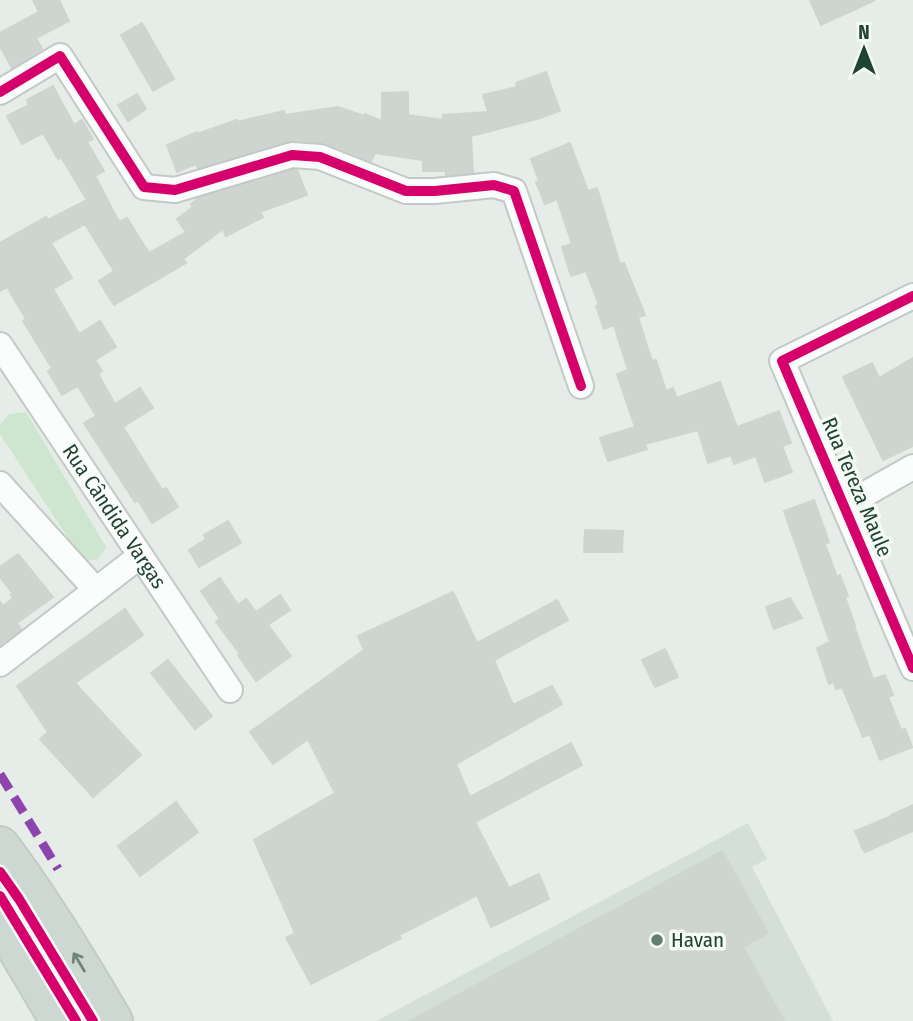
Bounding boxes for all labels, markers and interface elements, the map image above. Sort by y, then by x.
north arrow [829,14,899,84]
text: N [858,21,870,44]
street label: Rua Tereza Maule [816,413,898,561]
street label: Rua Cândida Vargas [57,439,172,594]
place label: Havan [671,927,724,953]
marker: Havan [649,932,665,948]
one-way arrow [71,953,85,973]

